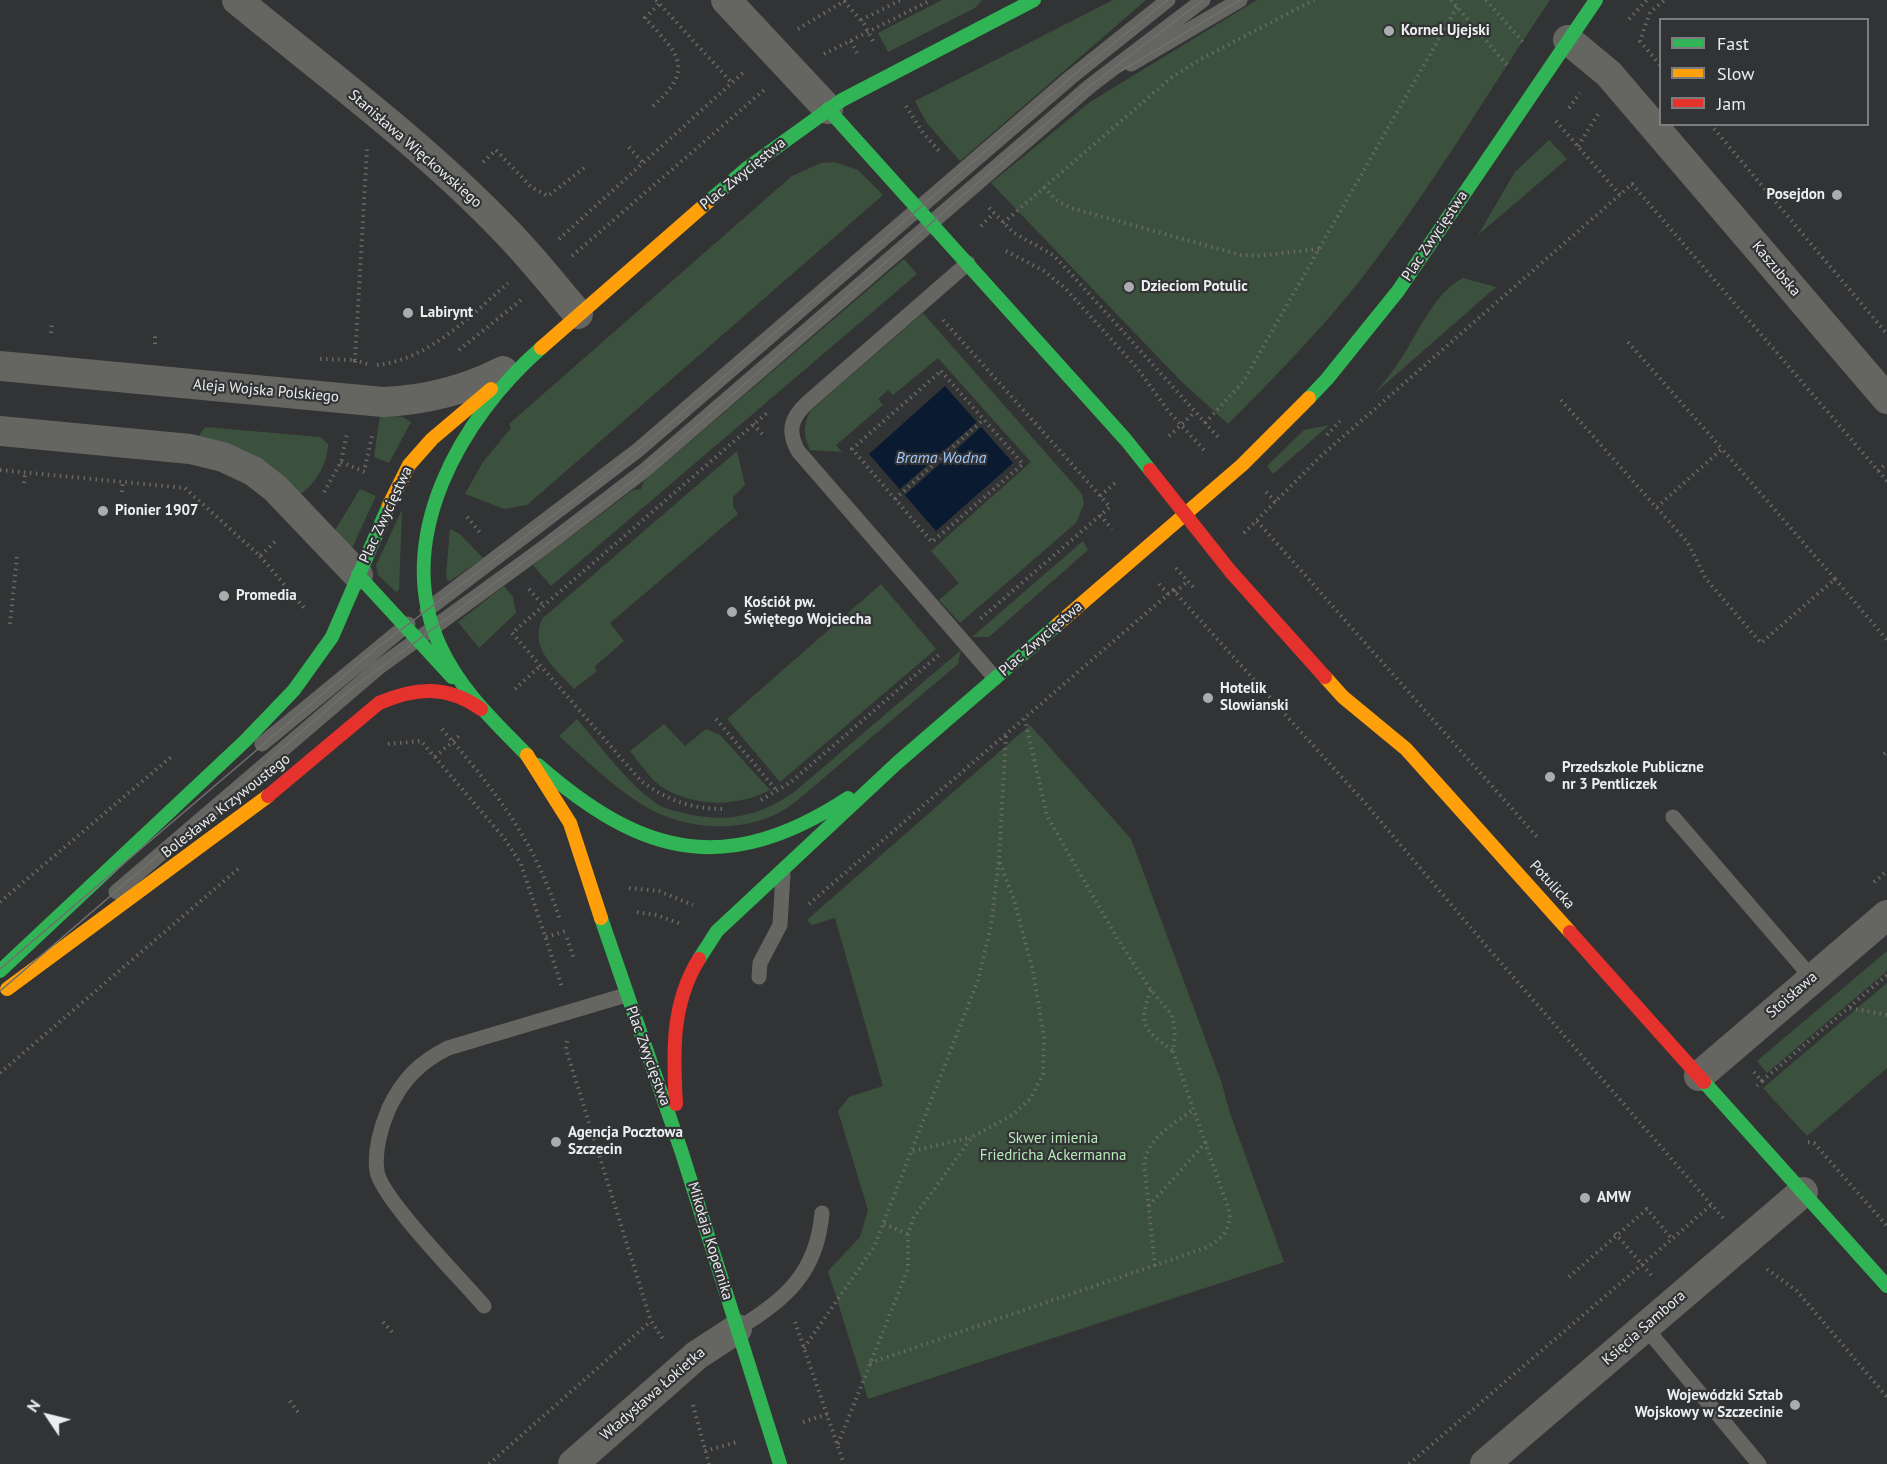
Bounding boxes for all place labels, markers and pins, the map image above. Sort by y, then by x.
place label: Kornel Ujejski [1401,22,1490,40]
marker: Kornel Ujejski [1382,24,1396,38]
place label: Posejdon [1767,186,1825,204]
marker: Posejdon [1830,188,1844,202]
place label: Dzieciom Potulic [1141,278,1248,296]
marker: Dzieciom Potulic [1122,280,1136,294]
place label: Labirynt [420,304,473,322]
marker: Labirynt [401,306,415,320]
place label: Pionier 1907 [115,502,199,520]
marker: Pionier 1907 [96,504,110,518]
place label: Promedia [236,587,297,605]
marker: Promedia [217,589,231,603]
place label: Kościół pw. Świętego Wojciecha [744,594,871,629]
marker: Kościół pw. Świętego Wojciecha [725,605,739,619]
place label: Hotelik Slowianski [1220,680,1288,715]
marker: Hotelik Slowianski [1201,691,1215,705]
place label: Przedszkole Publiczne nr 3 Pentliczek [1562,759,1704,794]
marker: Przedszkole Publiczne nr 3 Pentliczek [1543,770,1557,784]
place label: Agencja Pocztowa Szczecin [568,1124,683,1159]
marker: Agencja Pocztowa Szczecin [549,1135,563,1149]
place label: AMW [1597,1189,1631,1207]
marker: AMW [1578,1191,1592,1205]
place label: Wojewódzki Sztab Wojskowy w Szczecinie [1635,1387,1783,1422]
marker: Wojewódzki Sztab Wojskowy w Szczecinie [1788,1398,1802,1412]

